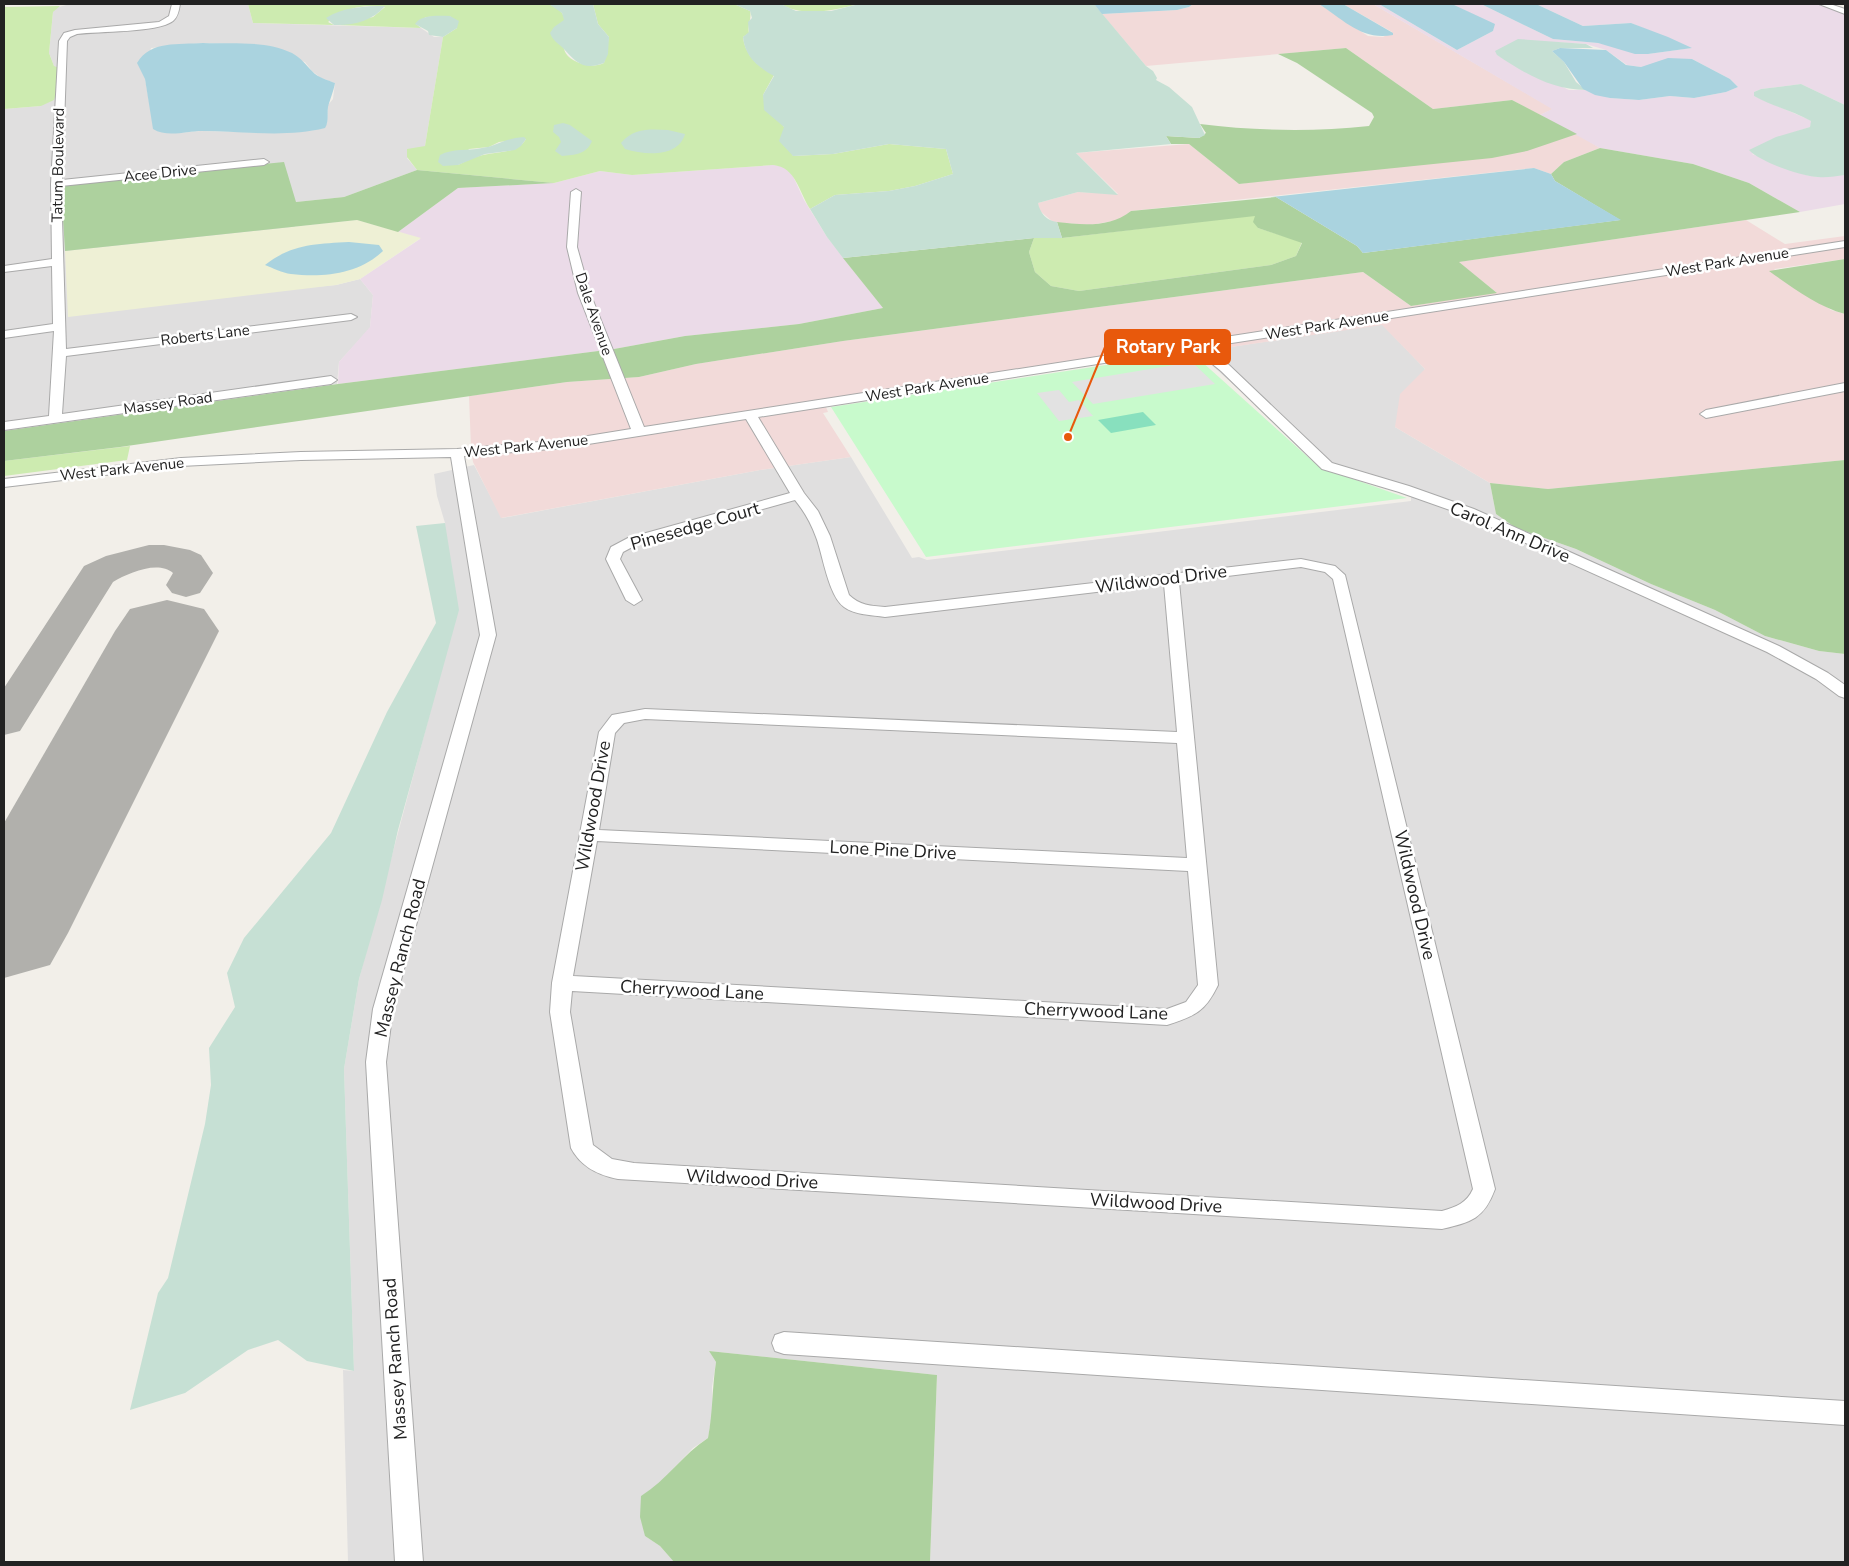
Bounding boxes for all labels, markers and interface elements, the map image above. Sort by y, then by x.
street label: Tatum Boulevard [47,107,69,223]
street label: Acee Drive [123,159,197,187]
street label: West Park Avenue [1664,242,1790,282]
street label: Dale Avenue [570,270,618,358]
street label: West Park Avenue [1264,305,1390,345]
street label: Roberts Lane [159,320,251,350]
callout: Rotary Park [1105,330,1230,364]
text: Rotary Park [1116,334,1221,360]
street label: West Park Avenue [864,367,990,407]
street label: Massey Road [122,387,214,419]
street label: West Park Avenue [463,430,589,462]
street label: West Park Avenue [59,453,185,485]
street label: Pinesedge Court [627,496,763,556]
street label: Carol Ann Drive [1446,496,1574,568]
street label: Wildwood Drive [1094,559,1228,599]
street label: Wildwood Drive [570,739,616,873]
street label: Wildwood Drive [1388,828,1442,962]
street label: Lone Pine Drive [829,835,957,865]
street label: Massey Ranch Road [369,876,431,1040]
street label: Cherrywood Lane [619,974,765,1006]
street label: Cherrywood Lane [1024,996,1168,1026]
street label: Wildwood Drive [685,1164,819,1194]
street label: Wildwood Drive [1089,1188,1223,1218]
street label: Massey Ranch Road [377,1277,413,1441]

